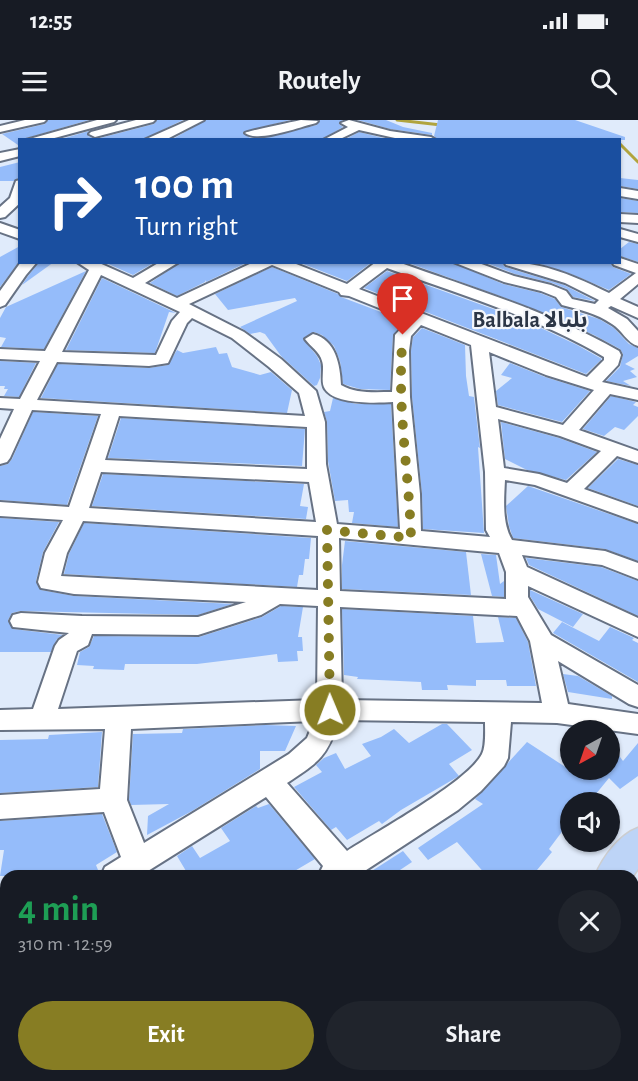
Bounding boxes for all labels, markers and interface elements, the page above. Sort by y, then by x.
text: 12:55 [30,10,72,32]
icon: menu [18,65,51,98]
icon: search [587,65,620,98]
text: Routely [277,67,361,94]
icon: right [36,162,114,240]
text: 100 m [135,164,234,206]
text: Turn right [135,213,238,240]
pin [377,273,428,335]
icon: arrive [386,282,419,315]
district label: Balbala بلبالا [473,309,587,332]
position arrow [298,678,362,742]
north arrow [560,720,620,780]
map controls [560,720,620,852]
button: sound [560,792,620,852]
button: close [558,890,621,953]
text: 4 min [18,891,99,927]
text: 310 m · 12:59 [18,934,112,954]
button: Exit [18,1001,314,1070]
button: Share [326,1001,621,1070]

